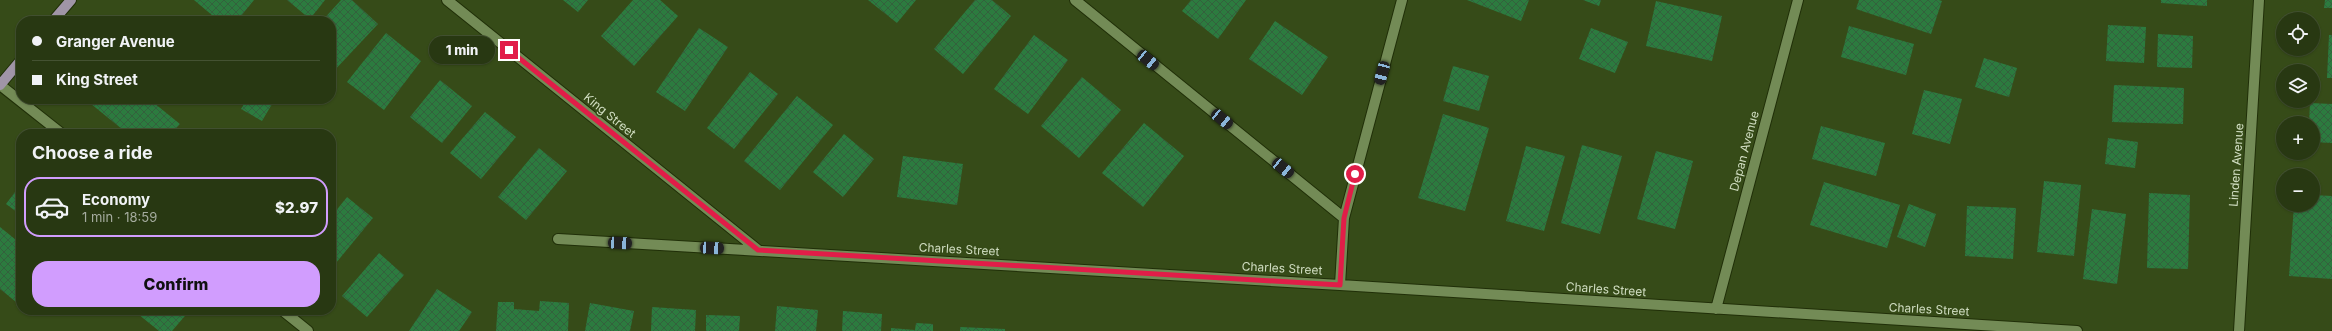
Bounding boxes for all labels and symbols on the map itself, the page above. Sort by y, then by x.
callout: 1 min [429,36,495,64]
route end [500,41,518,59]
car [1135,48,1161,72]
car [1373,60,1391,86]
street label: King Street [581,89,639,141]
car [1209,107,1235,131]
street label: Depan Avenue [1726,109,1762,193]
street label: Linden Avenue [2226,123,2246,207]
car [1270,156,1296,180]
route start [1346,165,1364,183]
car [608,236,632,250]
street label: Charles Street [918,239,1000,259]
car [700,241,724,255]
street label: Charles Street [1241,258,1323,278]
street label: Charles Street [1565,279,1647,299]
street label: Charles Street [1888,299,1970,319]

